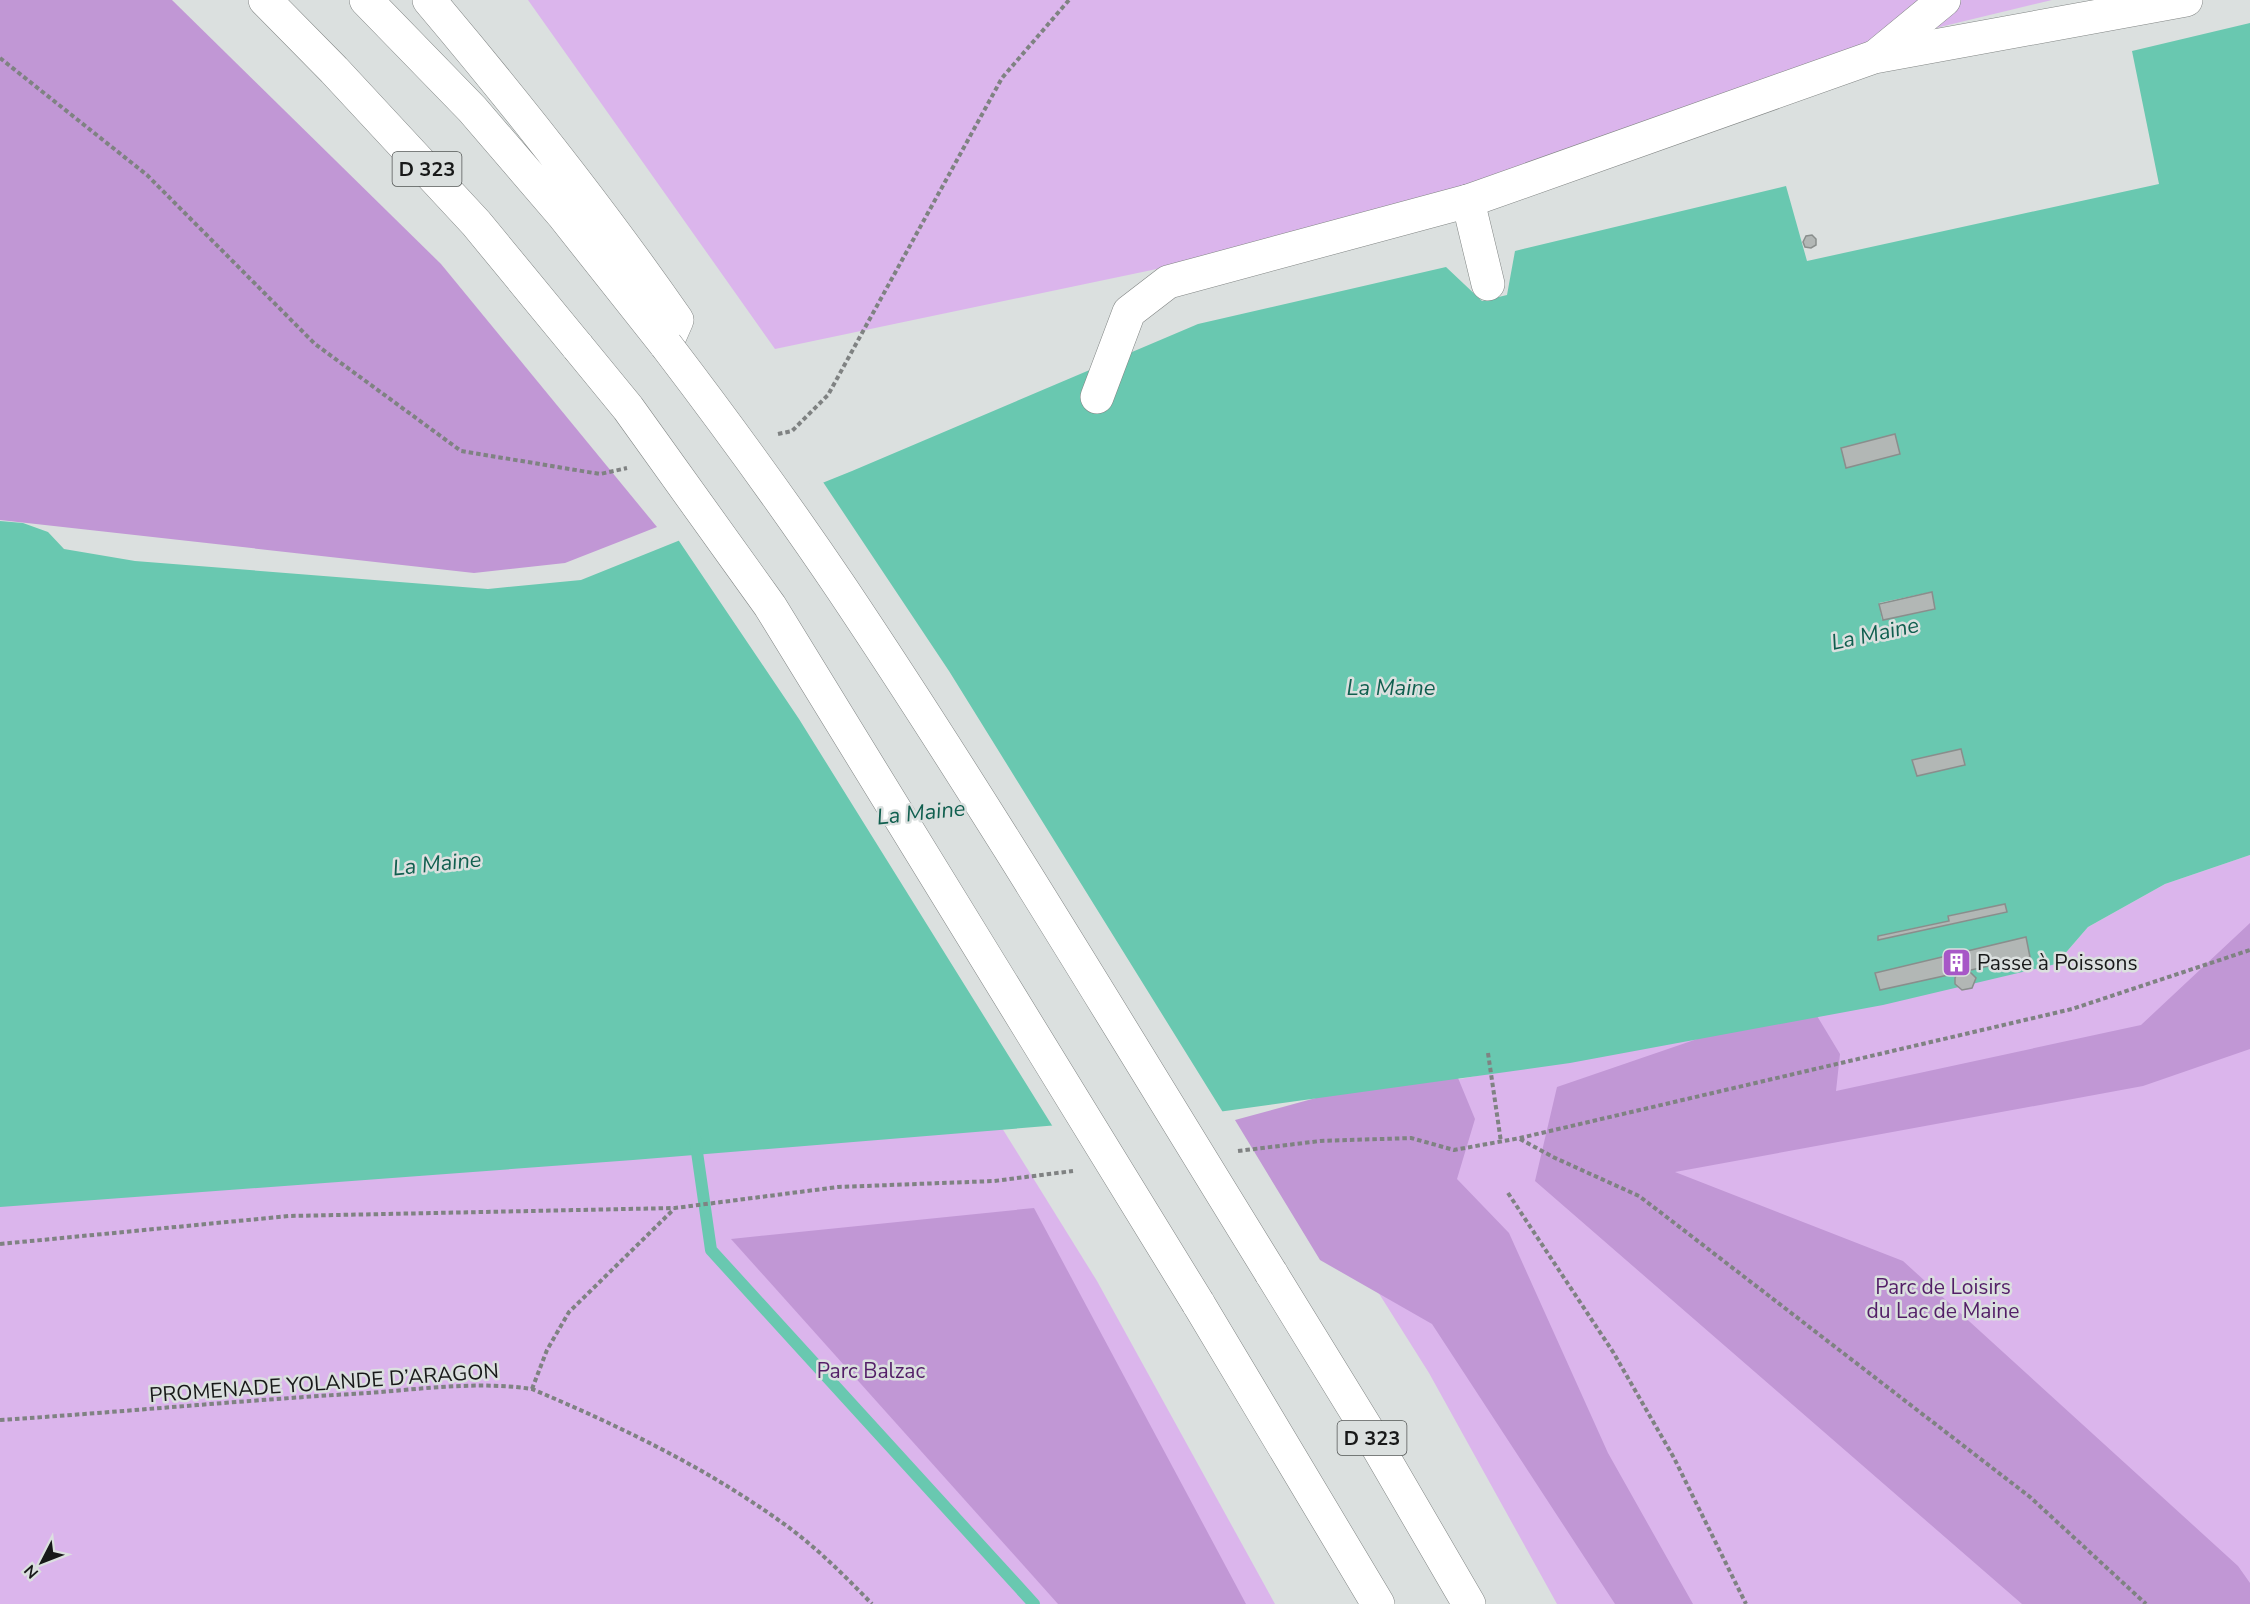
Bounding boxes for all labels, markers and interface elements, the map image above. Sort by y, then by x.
road number: D 323 [392,152,462,186]
water label: La Maine [1828,610,1922,658]
water label: La Maine [1346,673,1436,703]
water label: La Maine [875,793,967,833]
water label: La Maine [391,844,483,884]
building icon: Passe à Poissons [1940,947,1972,979]
place label: Passe à Poissons [1977,949,2138,977]
park label: Parc de Loisirs du Lac de Maine [1867,1273,2019,1325]
street label: PROMENADE YOLANDE D’ARAGON [148,1357,500,1409]
park label: Parc Balzac [817,1357,925,1385]
road number: D 323 [1338,1421,1406,1455]
north arrow [12,1532,72,1592]
text: N [19,1560,44,1583]

